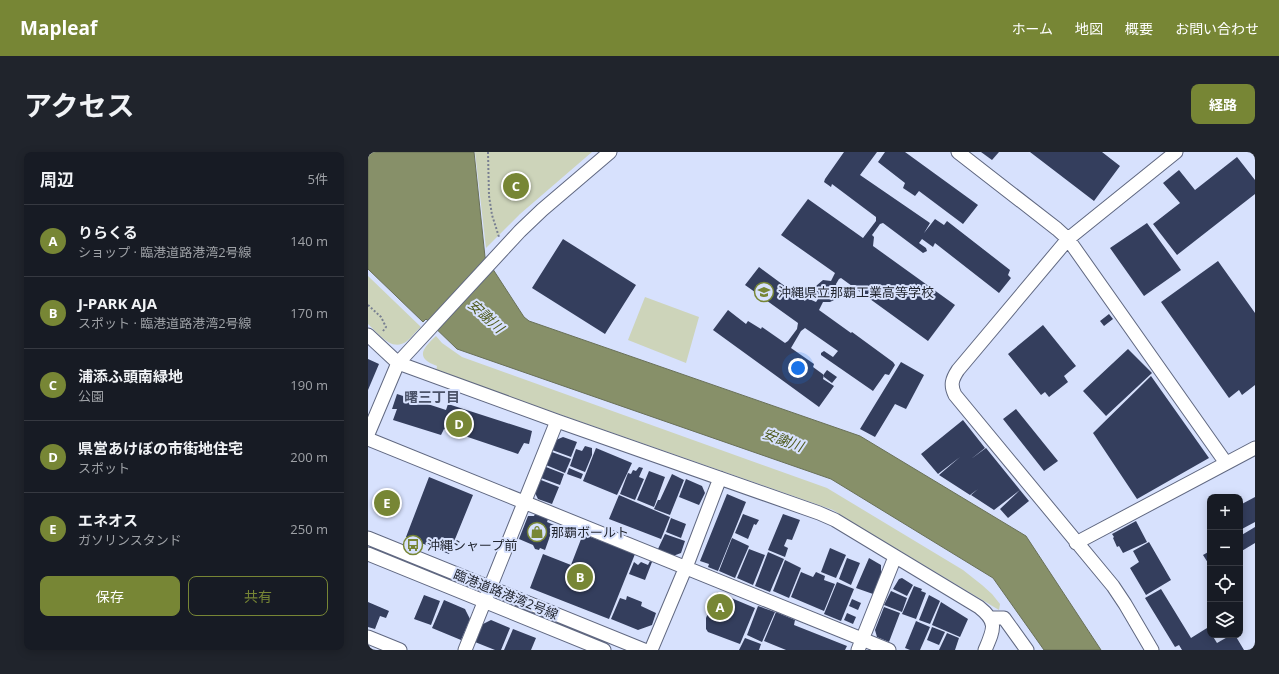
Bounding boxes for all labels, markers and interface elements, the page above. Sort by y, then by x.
text: Mapleaf [20,15,97,41]
text: ホーム [1011,19,1053,38]
text: 地図 [1075,19,1103,38]
text: 概要 [1125,19,1153,38]
text: お問い合わせ [1175,19,1259,38]
button: 経路 [1191,84,1255,124]
text: アクセス [24,86,135,124]
text: 周辺 [40,168,74,191]
text: 5件 [308,170,328,188]
pin: C [503,171,529,201]
text: りらくる [78,222,138,242]
text: A [49,232,57,250]
text: 140 m [290,232,328,250]
text: ショップ · 臨港道路港湾2号線 [78,243,252,261]
school or university icon: 沖縄県立那覇工業高等学校 [753,281,775,303]
place label: 沖縄県立那覇工業高等学校 [778,283,934,301]
text: J-PARK AJA [78,293,157,313]
water label: 安謝川 [464,295,510,338]
text: B [49,304,57,322]
text: 170 m [290,304,328,322]
text: スポット · 臨港道路港湾2号線 [78,314,252,332]
your location [788,358,808,378]
text: 浦添ふ頭南緑地 [78,366,183,386]
text: C [49,376,57,394]
text: 190 m [290,376,328,394]
text: 公園 [78,387,104,405]
district label: 曙三丁目 [404,387,460,406]
pin: D [446,409,472,439]
water label: 安謝川 [760,423,808,456]
text: 県営あけぼの市街地住宅 [78,438,243,458]
text: D [48,448,58,466]
text: 200 m [290,448,328,466]
text: スポット [78,459,130,477]
pin: E [374,488,400,518]
map controls [1207,494,1243,638]
button: + [1207,494,1243,530]
text: エネオス [78,510,138,530]
text: E [49,520,57,538]
text: 250 m [290,520,328,538]
shop icon: 那覇ボールト [526,521,548,543]
place label: 那覇ボールト [551,523,629,541]
button: − [1207,530,1243,566]
text: ガソリンスタンド [78,531,182,549]
bus stop icon: 沖縄シャープ前 [402,534,424,556]
place label: 沖縄シャープ前 [427,536,517,554]
pin: B [567,562,593,592]
street label: 臨港道路港湾2号線 [451,565,561,623]
button: locate [1207,566,1243,602]
button: 保存 [40,576,180,616]
button: 共有 [188,576,328,616]
pin: A [707,592,733,622]
button: layers [1207,602,1243,638]

